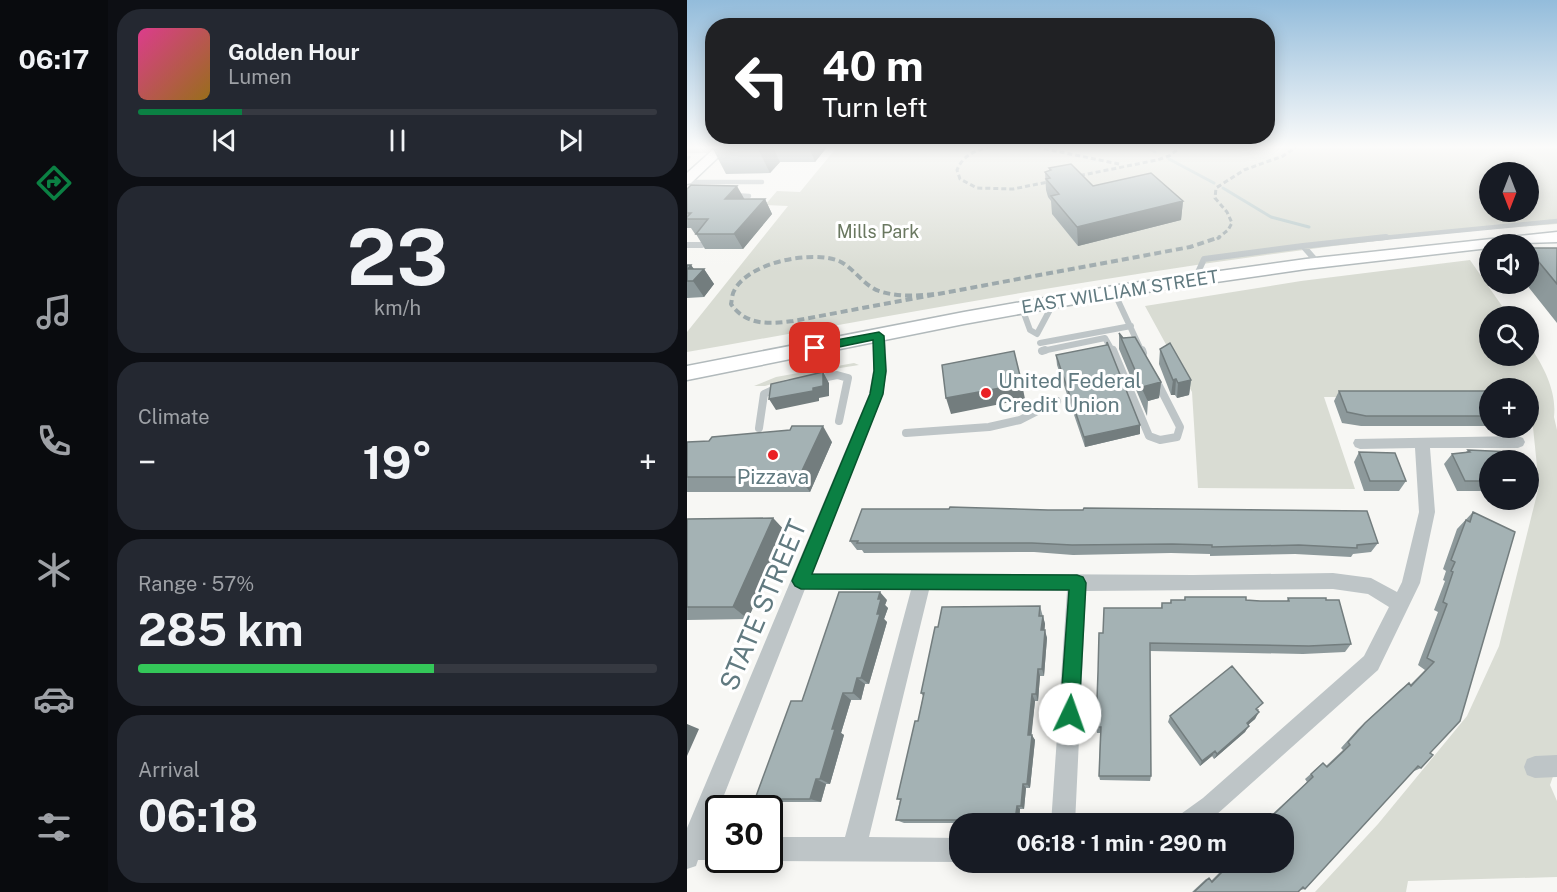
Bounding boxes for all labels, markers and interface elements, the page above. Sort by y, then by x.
text: Golden Hour [228,39,359,65]
text: 40 m [822,41,924,90]
icon: left [723,42,801,120]
text: 06:17 [19,43,89,75]
text: Lumen [228,65,292,89]
text: Turn left [822,91,928,123]
icon: previous [208,124,241,157]
icon: pause [381,124,414,157]
icon: next [554,124,587,157]
icon: directions [33,162,75,204]
north arrow [1479,162,1539,222]
map controls [1479,162,1539,510]
text: 23 [347,211,448,303]
park label: Mills Park [837,221,919,242]
button: sound [1479,234,1539,294]
street label: EAST WILLIAM STREET [1020,265,1220,317]
icon: music [33,291,75,333]
text: km/h [374,296,421,320]
button: search [1479,306,1539,366]
pin [789,322,840,373]
icon: arrive [798,331,831,364]
place label: United Federal Credit Union [998,368,1142,417]
button: + [1479,378,1539,438]
marker: United Federal Credit Union [979,386,993,400]
text: Climate [138,405,210,429]
icon: phone [33,420,75,462]
text: 19° [362,436,433,489]
text: − [138,443,156,481]
text: + [639,443,657,481]
marker: Pizzava [766,448,780,462]
button: − [1479,450,1539,510]
place label: Pizzava [737,464,809,489]
street label: STATE STREET [713,515,812,695]
icon: climate [33,549,75,591]
text: Range · 57% [138,572,254,596]
text: 285 km [138,603,304,656]
icon: car [33,678,75,720]
position arrow [1038,682,1102,746]
text: Arrival [138,758,200,782]
text: 06:18 [138,789,258,842]
speed limit sign: 30 [705,795,783,873]
icon: filters [33,806,75,848]
text: 06:18 · 1 min · 290 m [1016,830,1227,856]

